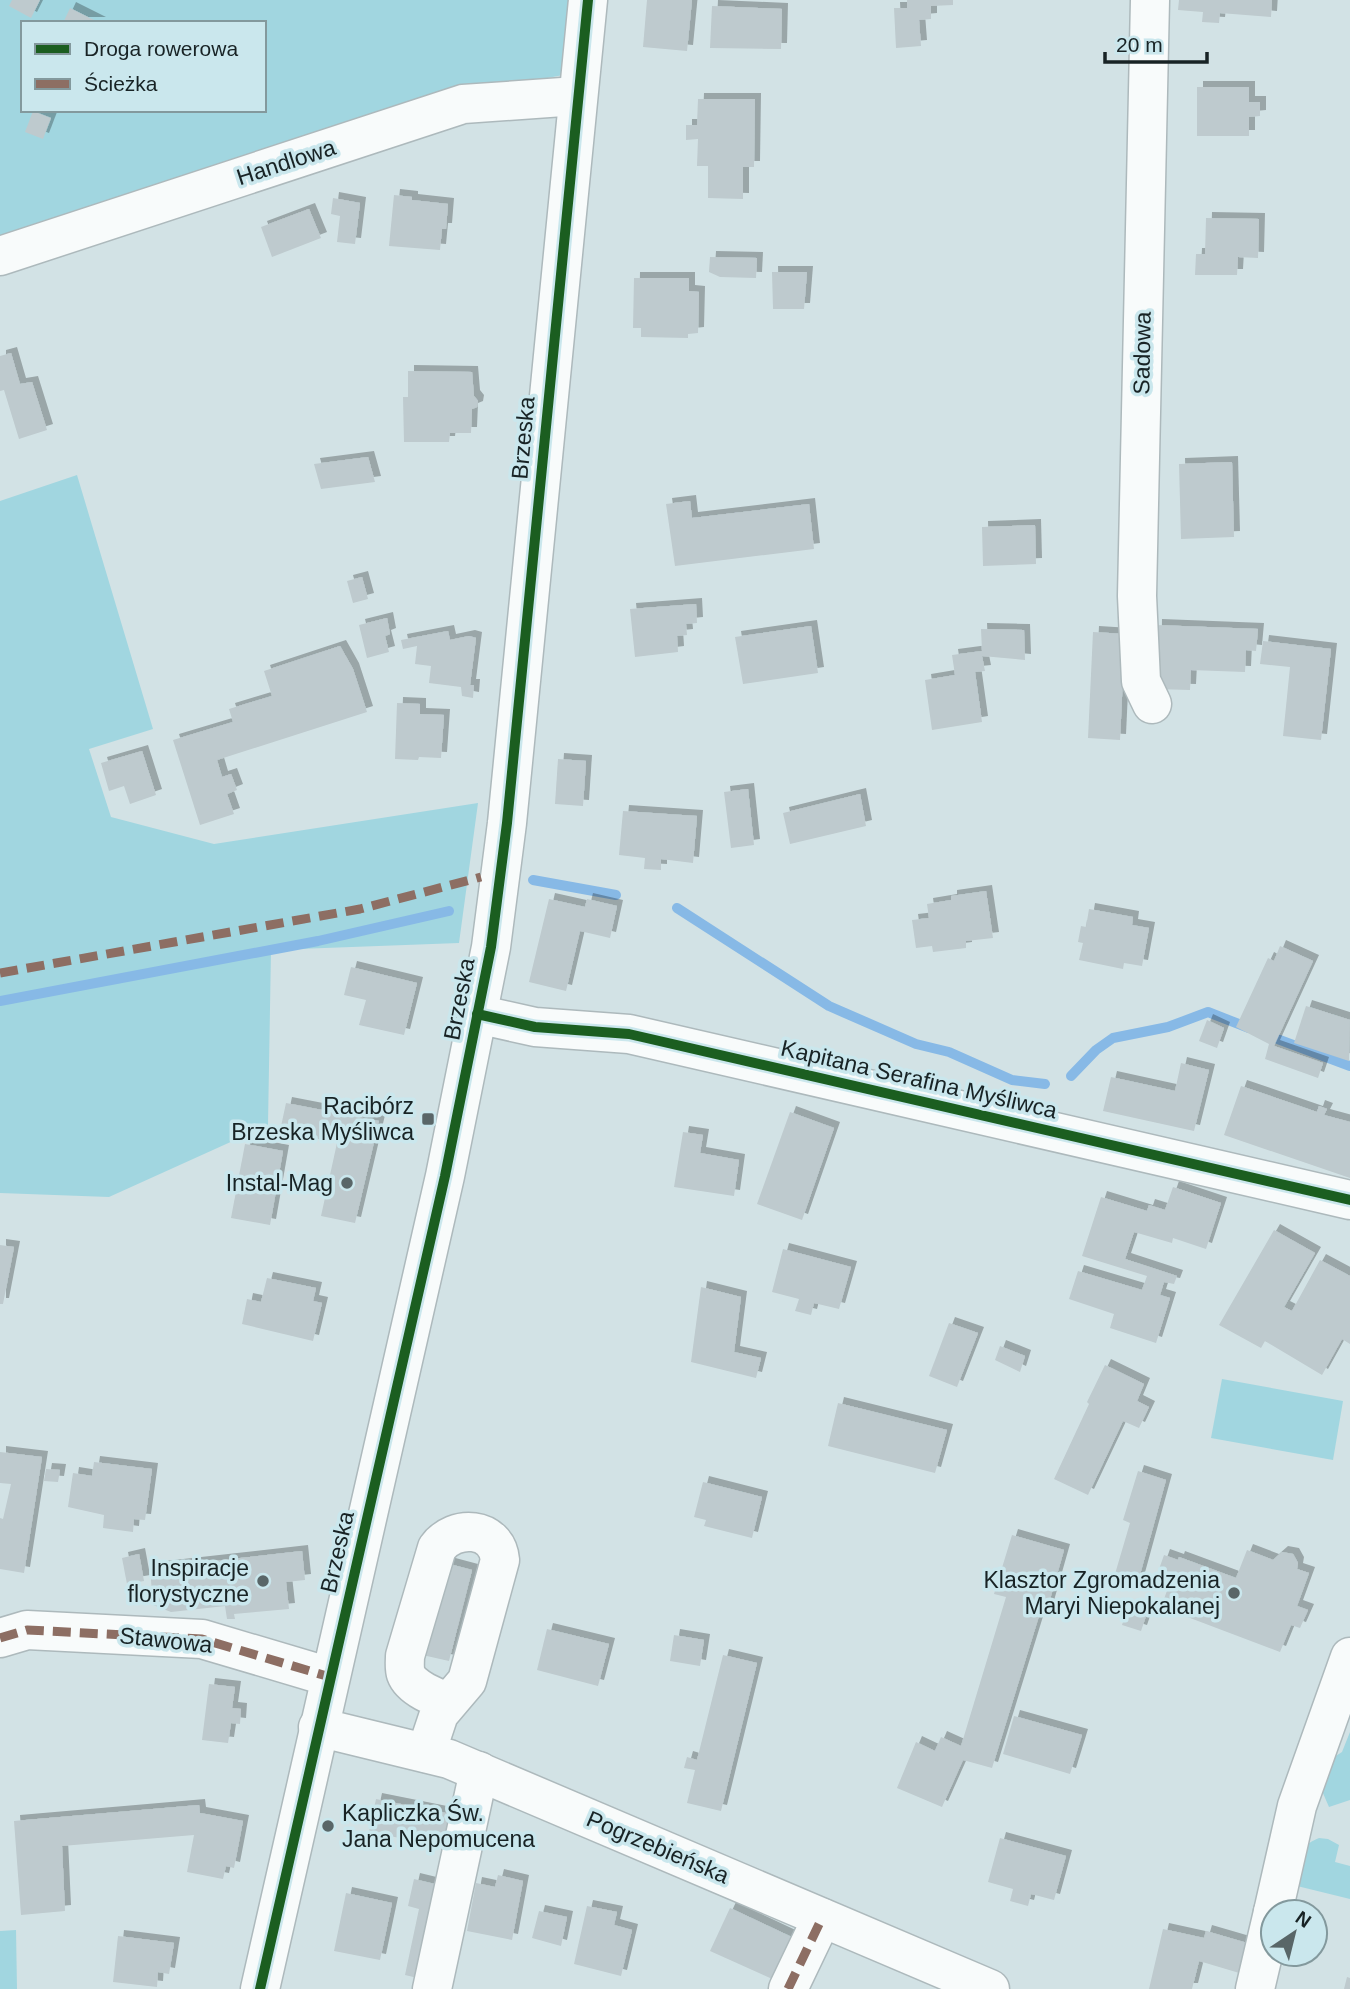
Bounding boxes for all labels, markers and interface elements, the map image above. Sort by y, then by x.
legend [21,21,266,112]
scale bar [1105,21,1206,65]
text: 20 m [1116,33,1163,56]
text: Droga rowerowa [84,37,238,60]
text: Ścieżka [84,72,158,95]
street label: Handlowa [233,134,339,190]
street label: Sadowa [1128,311,1156,395]
street label: Brzeska [506,395,540,481]
street label: Brzeska [438,956,480,1042]
street label: Kapitana Serafina Myśliwca [778,1035,1060,1123]
place label: Racibórz Brzeska Myśliwca [231,1093,414,1145]
marker: Racibórz Brzeska Myśliwca [420,1111,436,1127]
place label: Instal-Mag [226,1170,333,1196]
marker: Instal-Mag [339,1175,355,1191]
street label: Brzeska [315,1508,359,1595]
place label: Inspiracje florystyczne [128,1555,249,1607]
place label: Klasztor Zgromadzenia Maryi Niepokalanej [984,1567,1220,1619]
marker: Inspiracje florystyczne [255,1573,271,1589]
marker: Klasztor Zgromadzenia Maryi Niepokalanej [1226,1585,1242,1601]
street label: Stawowa [118,1622,214,1658]
place label: Kapliczka Św. Jana Nepomucena [342,1799,535,1852]
street label: Pogrzebieńska [583,1805,733,1889]
marker: Kapliczka Św. Jana Nepomucena [320,1818,336,1834]
north arrow [1259,1898,1329,1968]
text: N [1292,1907,1315,1932]

